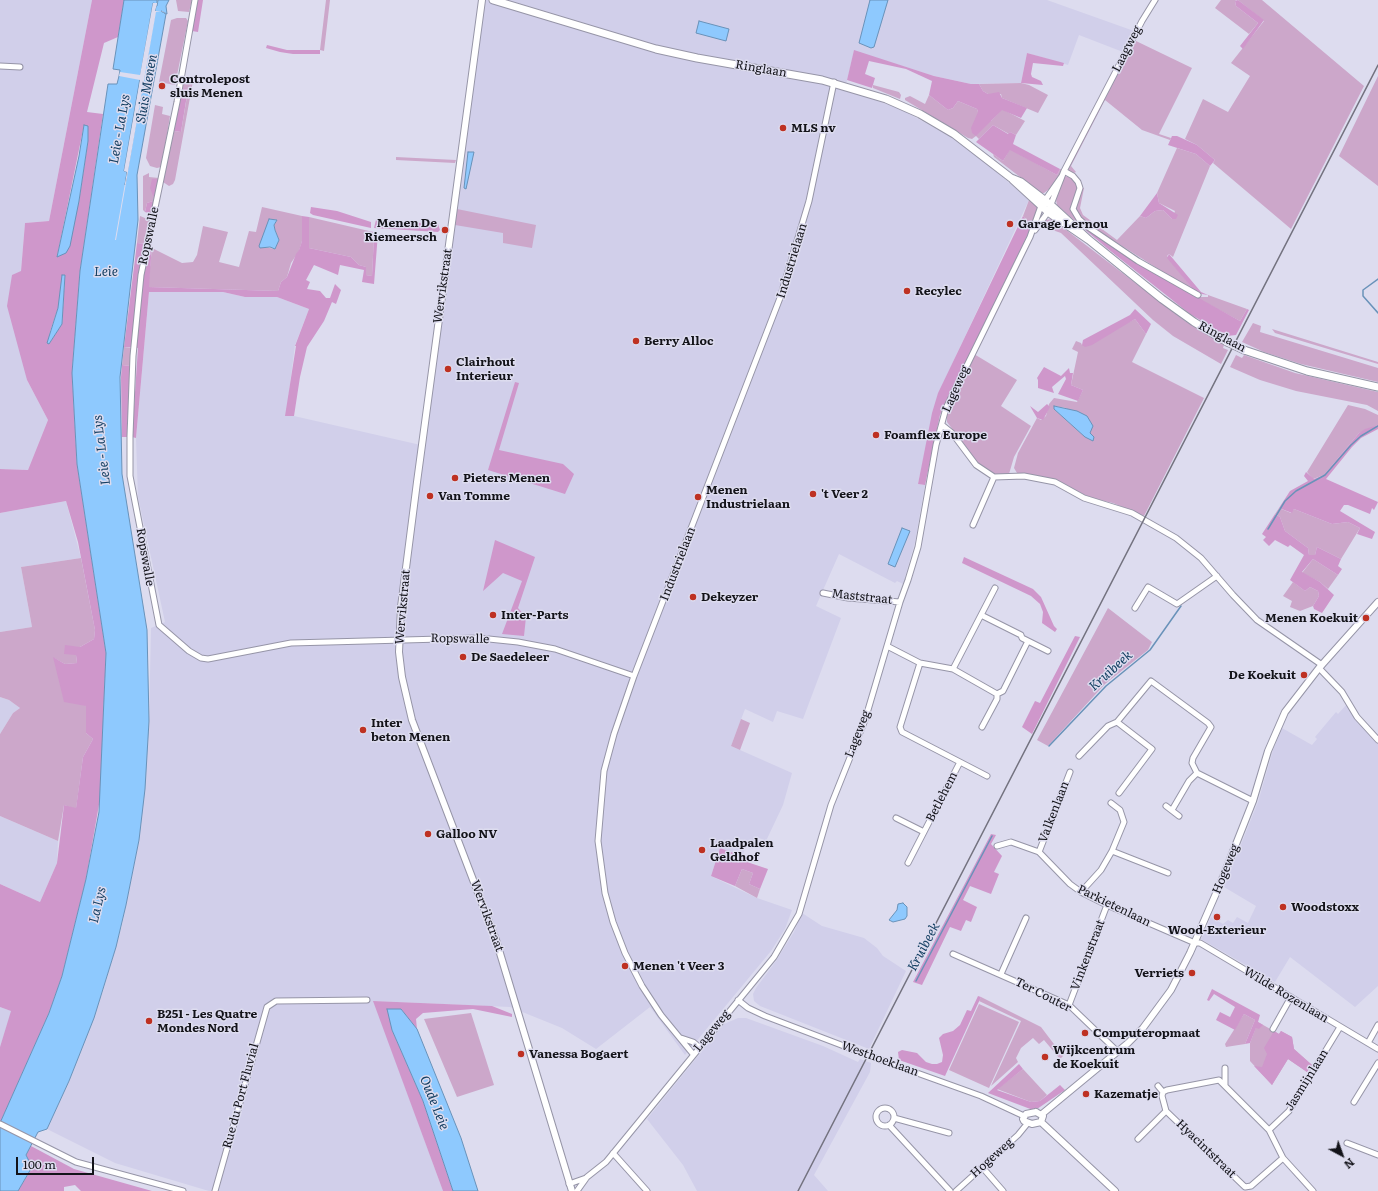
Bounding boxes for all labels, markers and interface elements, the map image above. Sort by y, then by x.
street label: Laagweg [1109,23,1145,75]
water label: Sluis Menen [133,53,161,125]
street label: Ringlaan [734,57,788,81]
place label: Controlepost sluis Menen [170,72,250,100]
marker: Controlepost sluis Menen [157,81,167,91]
water label: Leie - La Lys [106,93,134,165]
place label: MLS nv [791,121,836,135]
marker: MLS nv [778,123,788,133]
street label: Ropswalle [136,206,162,266]
place label: Menen De Riemeersch [364,216,437,244]
place label: Garage Lernou [1018,217,1108,231]
marker: Garage Lernou [1005,219,1015,229]
street label: Industrielaan [774,222,810,300]
marker: Menen De Riemeersch [440,225,450,235]
street label: Wervikstraat [431,248,455,324]
water label: Leie [94,264,118,280]
place label: Recylec [915,284,962,298]
marker: Recylec [902,286,912,296]
street label: Ringlaan [1196,318,1248,356]
place label: Berry Alloc [644,334,713,348]
marker: Berry Alloc [631,336,641,346]
place label: Clairhout Interieur [456,355,515,383]
street label: Lageweg [939,363,973,415]
marker: Clairhout Interieur [443,364,453,374]
water label: Leie - La Lys [90,414,114,486]
place label: Foamflex Europe [884,428,987,442]
marker: Foamflex Europe [871,430,881,440]
place label: Pieters Menen [463,471,550,485]
marker: Pieters Menen [450,473,460,483]
place label: Menen Industrielaan [706,483,790,511]
place label: 't Veer 2 [821,487,868,501]
place label: Van Tomme [438,489,510,503]
marker: 't Veer 2 [808,489,818,499]
marker: Van Tomme [425,491,435,501]
marker: Menen Industrielaan [693,492,703,502]
street label: Industrielaan [657,525,699,603]
street label: Ropswalle [133,527,157,587]
street label: Wervikstraat [393,569,413,645]
street label: Maststraat [831,587,893,607]
place label: Dekeyzer [701,590,758,604]
marker: Dekeyzer [688,592,698,602]
place label: Inter-Parts [501,608,569,622]
marker: Inter-Parts [488,610,498,620]
place label: Menen Koekuit [1265,611,1358,625]
marker: Menen Koekuit [1361,613,1371,623]
street label: Ropswalle [431,631,489,647]
water label: Kruibeek [1086,648,1136,694]
place label: De Saedeleer [471,650,549,664]
marker: De Saedeleer [458,652,468,662]
place label: De Koekuit [1229,668,1296,682]
marker: De Koekuit [1299,670,1309,680]
street label: Lageweg [842,708,874,760]
place label: Inter beton Menen [371,716,450,744]
marker: Inter beton Menen [358,725,368,735]
street label: Betlehem [923,770,961,824]
street label: Valkenlaan [1036,779,1072,845]
place label: Galloo NV [436,827,497,841]
marker: Galloo NV [423,829,433,839]
place label: Laadpalen Geldhof [710,836,774,864]
street label: Hogeweg [1209,842,1243,896]
marker: Laadpalen Geldhof [697,845,707,855]
street label: Wervikstraat [467,878,507,954]
street label: Parkietenlaan [1075,882,1153,930]
water label: La Lys [86,885,110,925]
place label: Woodstoxx [1291,900,1359,914]
marker: Woodstoxx [1278,902,1288,912]
marker: Wood-Exterieur [1212,912,1222,922]
street label: Vinkenstraat [1068,918,1108,992]
water label: Kruibeek [905,920,943,974]
place label: Wood-Exterieur [1168,923,1266,937]
place label: Menen 't Veer 3 [633,959,724,973]
marker: Menen 't Veer 3 [620,961,630,971]
street label: Wilde Rozenlaan [1241,964,1331,1026]
place label: Verriets [1134,966,1184,980]
marker: Verriets [1187,968,1197,978]
street label: Ter Couter [1012,975,1074,1015]
place label: B251 - Les Quatre Mondes Nord [157,1007,257,1035]
street label: Lageweg [691,1007,733,1055]
marker: B251 - Les Quatre Mondes Nord [144,1016,154,1026]
place label: Computeropmaat [1093,1026,1200,1040]
marker: Computeropmaat [1080,1028,1090,1038]
street label: Westhoeklaan [839,1038,921,1080]
street label: Rue du Port Fluvial [220,1042,262,1150]
place label: Wijkcentrum de Koekuit [1053,1043,1135,1071]
street label: Jasmijnlaan [1282,1046,1332,1114]
place label: Vanessa Bogaert [529,1047,629,1061]
marker: Vanessa Bogaert [516,1049,526,1059]
marker: Wijkcentrum de Koekuit [1040,1052,1050,1062]
water label: Oude Leie [416,1074,452,1132]
place label: Kazematje [1094,1087,1158,1101]
marker: Kazematje [1081,1089,1091,1099]
street label: Hyacintstraat [1173,1117,1239,1181]
street label: Hogeweg [968,1135,1016,1181]
north arrow [1322,1135,1362,1175]
scale bar [18,1149,96,1175]
text: 100 m [23,1155,56,1173]
text: N [1341,1155,1359,1173]

